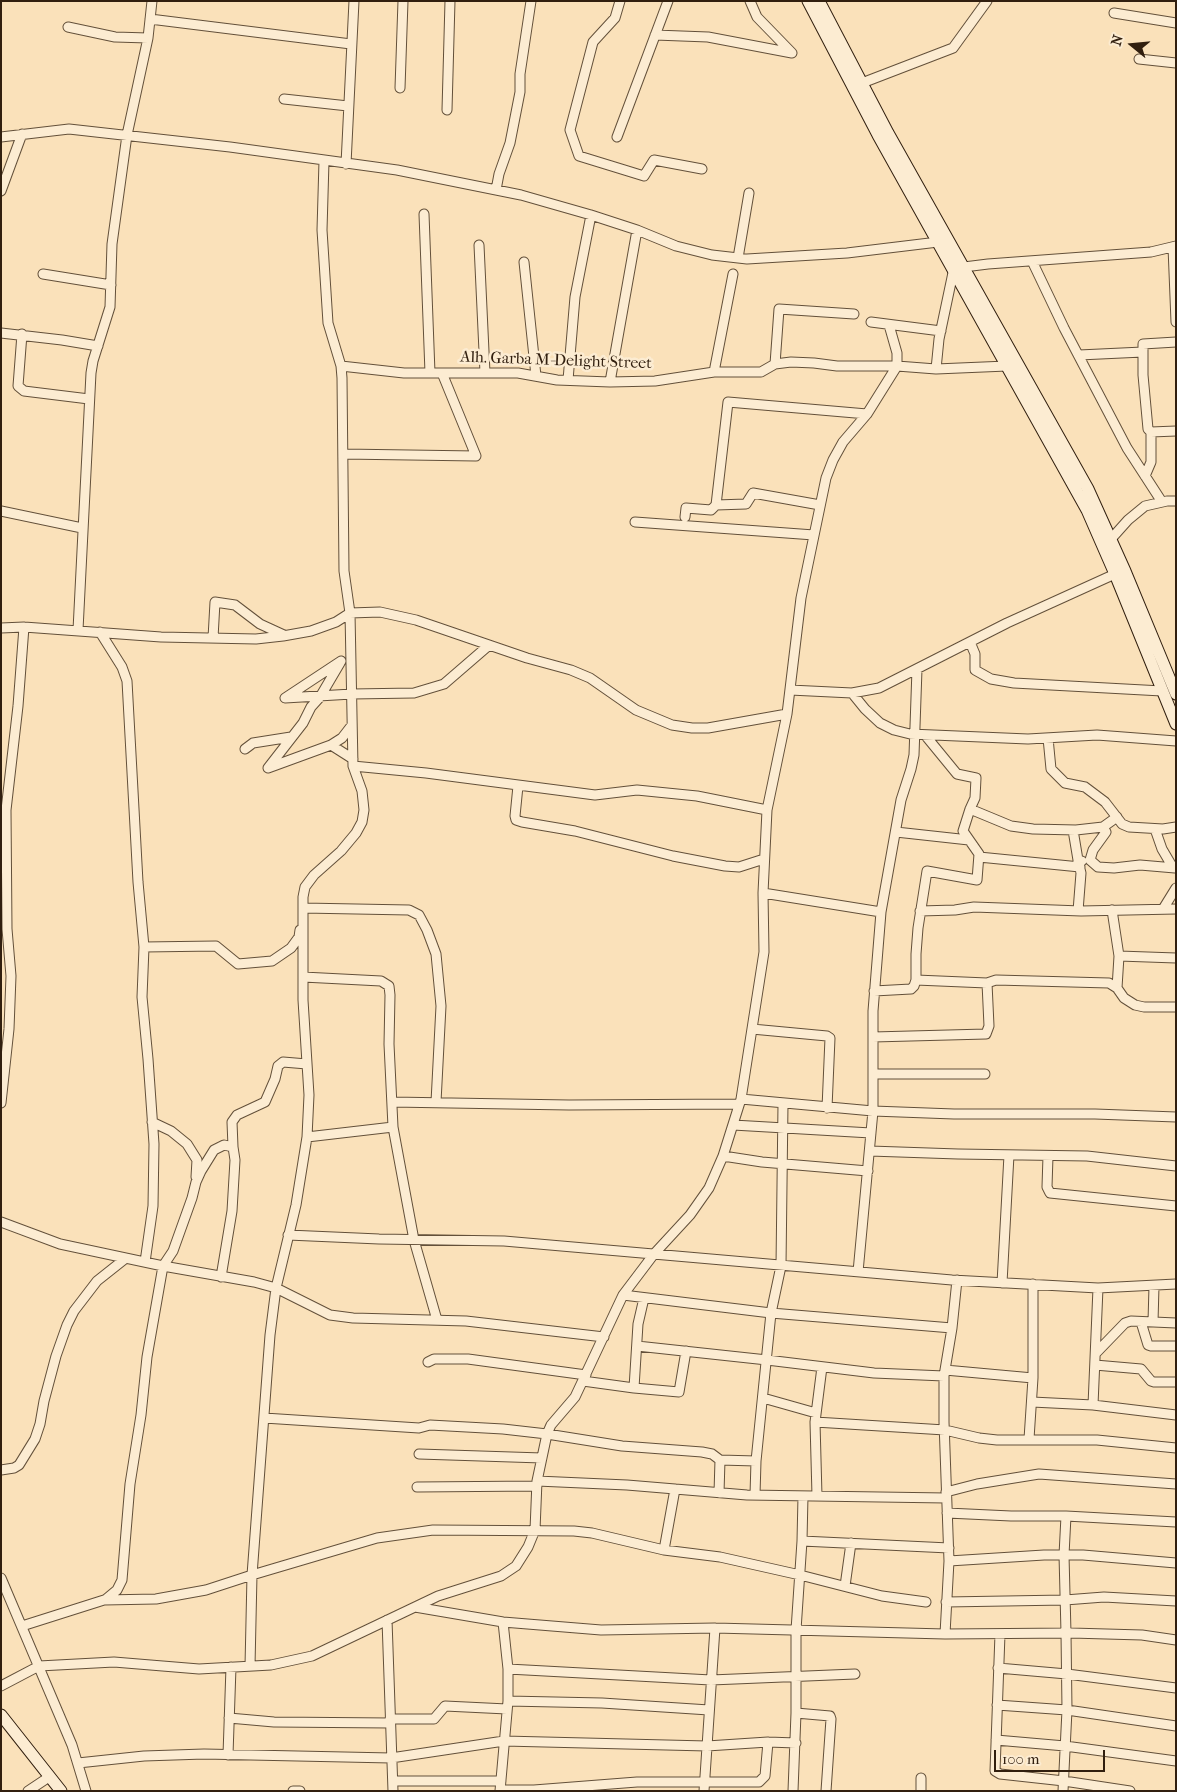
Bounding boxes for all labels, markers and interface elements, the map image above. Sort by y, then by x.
north arrow [1107,20,1157,70]
text: N [1107,33,1127,48]
street label: Alh. Garba M-Delight Street [460,348,652,374]
scale bar [997,1740,1108,1772]
text: 100 m [1002,1750,1040,1768]

